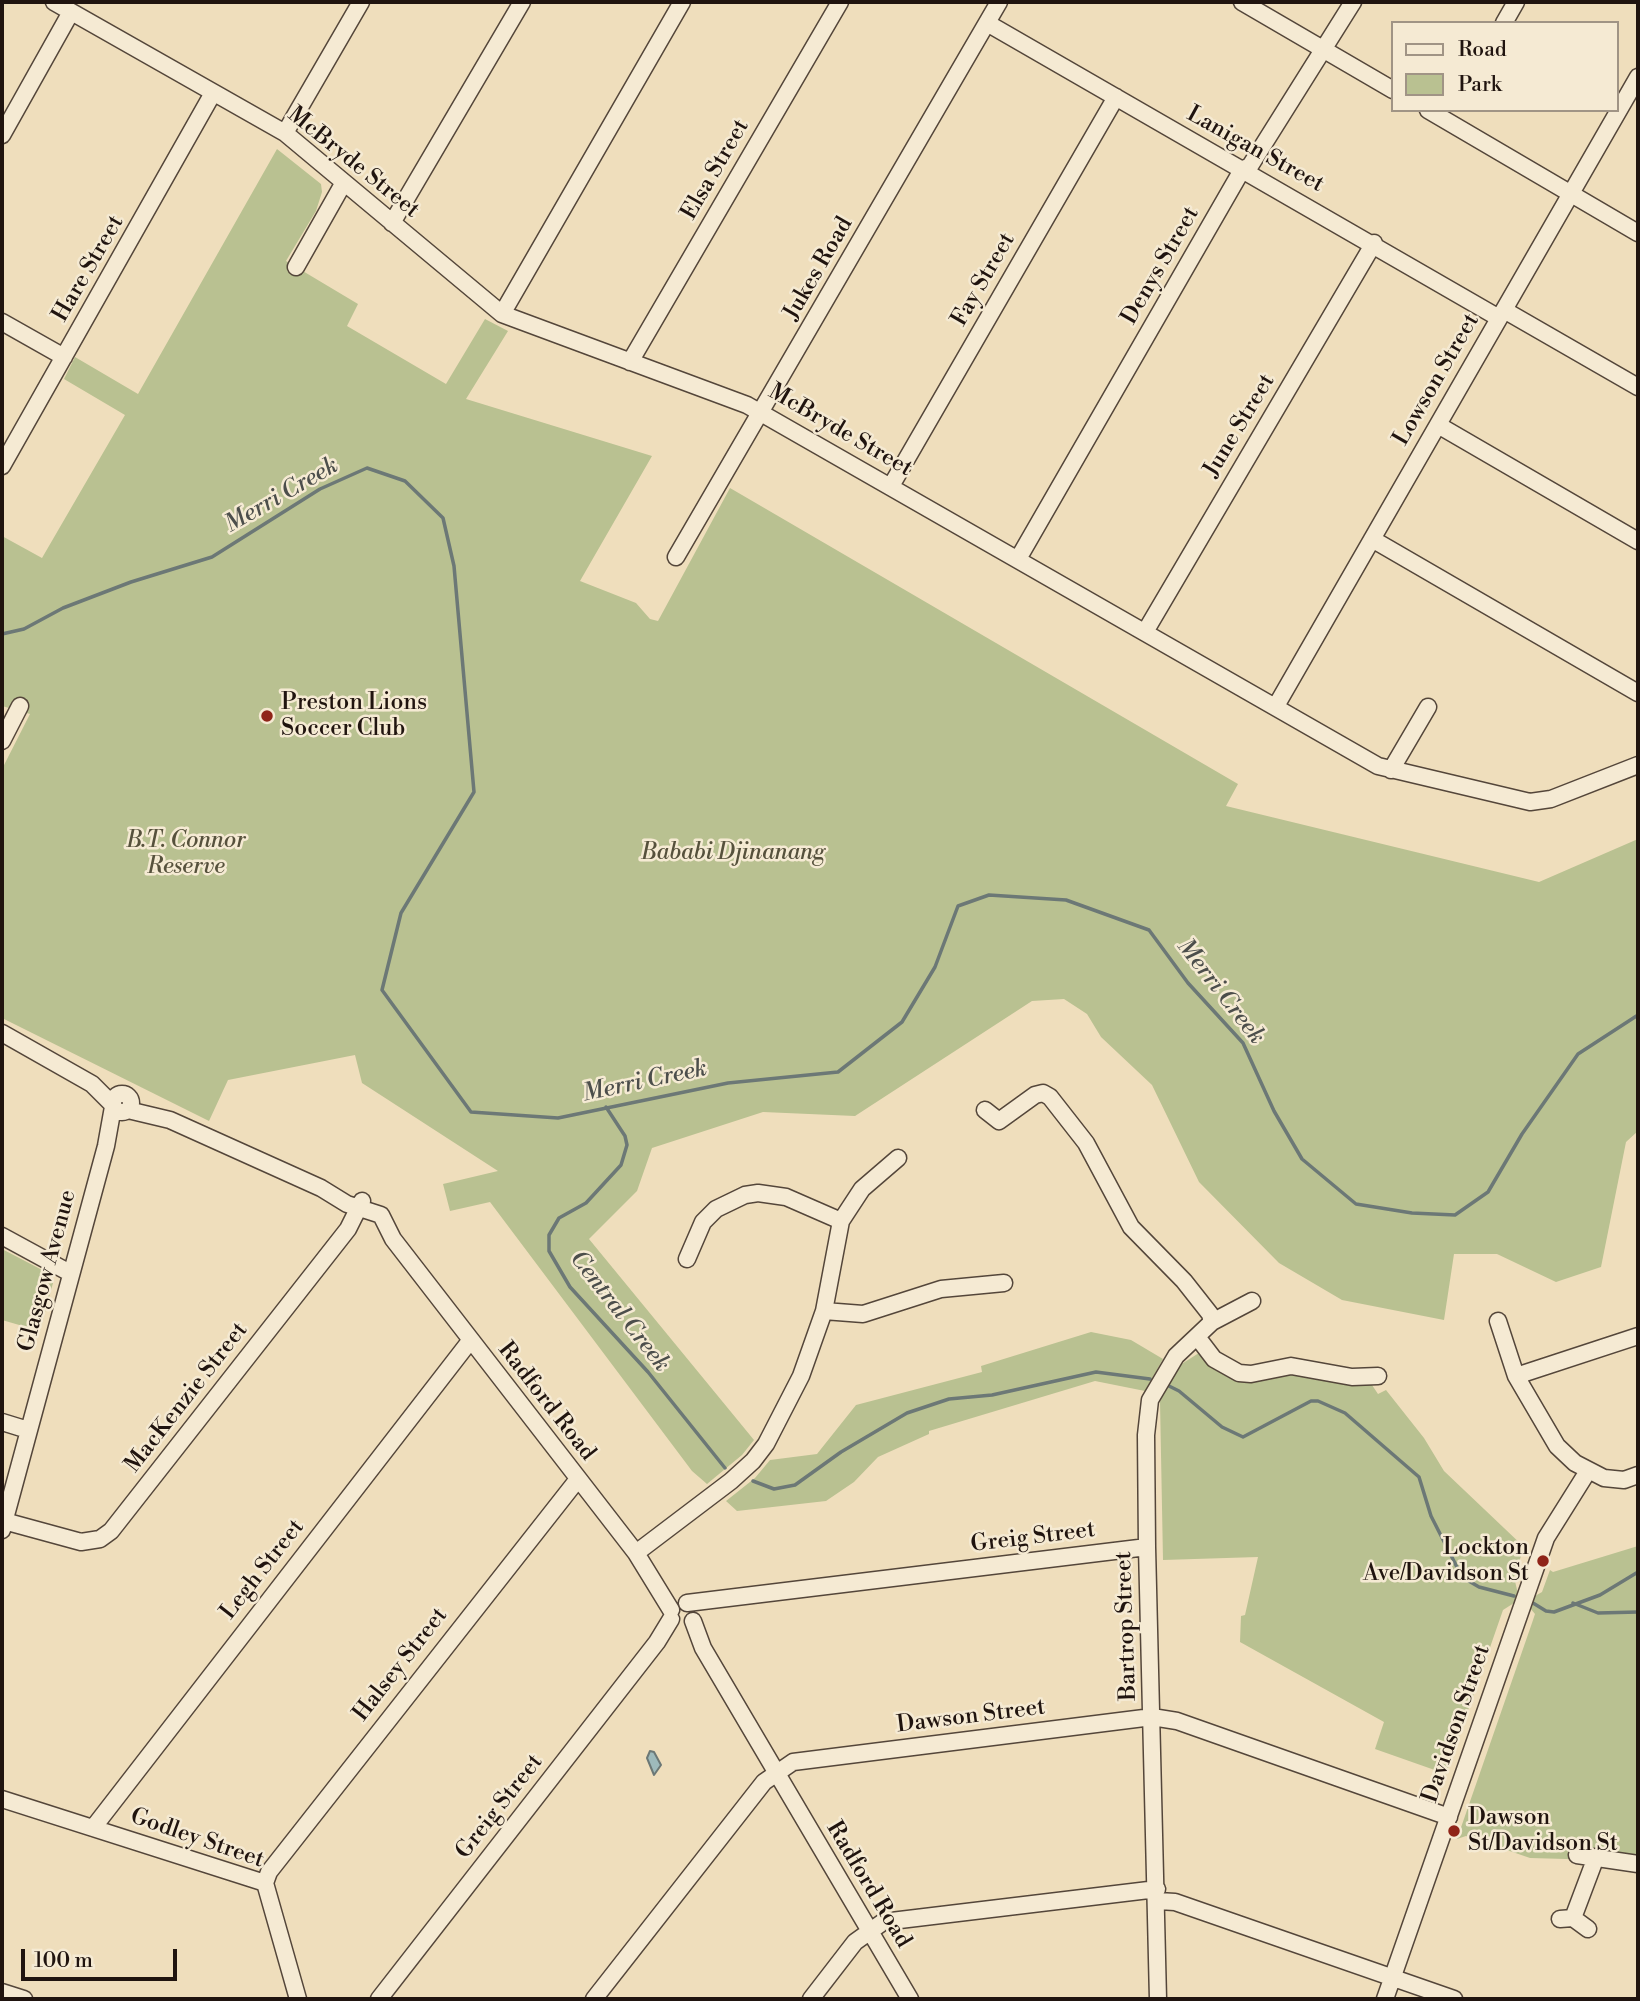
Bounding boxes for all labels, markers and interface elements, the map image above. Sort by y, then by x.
legend [1392,21,1619,112]
text: Road [1458,37,1507,63]
text: Park [1458,72,1502,98]
street label: McBryde Street [282,101,424,225]
street label: Lanigan Street [1182,101,1328,199]
street label: Elsa Street [676,115,756,225]
street label: Denys Street [1116,202,1206,330]
street label: Hare Street [47,211,131,327]
street label: Jukes Road [778,213,860,325]
street label: Fay Street [946,228,1022,332]
street label: Lowson Street [1388,309,1486,451]
street label: June Street [1198,369,1282,483]
street label: McBryde Street [763,379,917,483]
water label: Merri Creek [220,452,344,540]
place label: Preston Lions Soccer Club [281,689,427,743]
marker: Preston Lions Soccer Club [259,708,275,724]
park label: B.T. Connor Reserve [126,827,246,881]
park label: Bababi Djinanang [641,839,825,867]
water label: Merri Creek [1170,933,1270,1051]
water label: Merri Creek [580,1055,710,1109]
street label: Glasgow Avenue [13,1187,83,1355]
water label: Central Creek [563,1246,675,1378]
street label: MacKenzie Street [120,1317,254,1479]
street label: Radford Road [491,1337,601,1467]
street label: Legh Street [215,1514,311,1626]
street label: Greig Street [969,1517,1097,1559]
place label: Lockton Ave/Davidson St [1363,1534,1529,1588]
street label: Bartrop Street [1111,1551,1143,1701]
marker: Lockton Ave/Davidson St [1535,1553,1551,1569]
street label: Halsey Street [348,1603,454,1727]
street label: Davidson Street [1417,1641,1497,1807]
street label: Dawson Street [895,1694,1047,1740]
street label: Greig Street [451,1749,549,1865]
street label: Godley Street [126,1803,268,1875]
place label: Dawson St/Davidson St [1468,1804,1618,1858]
street label: Radford Road [819,1817,917,1953]
marker: Dawson St/Davidson St [1446,1823,1462,1839]
scale bar [24,1934,180,1978]
text: 100 m [34,1948,93,1974]

